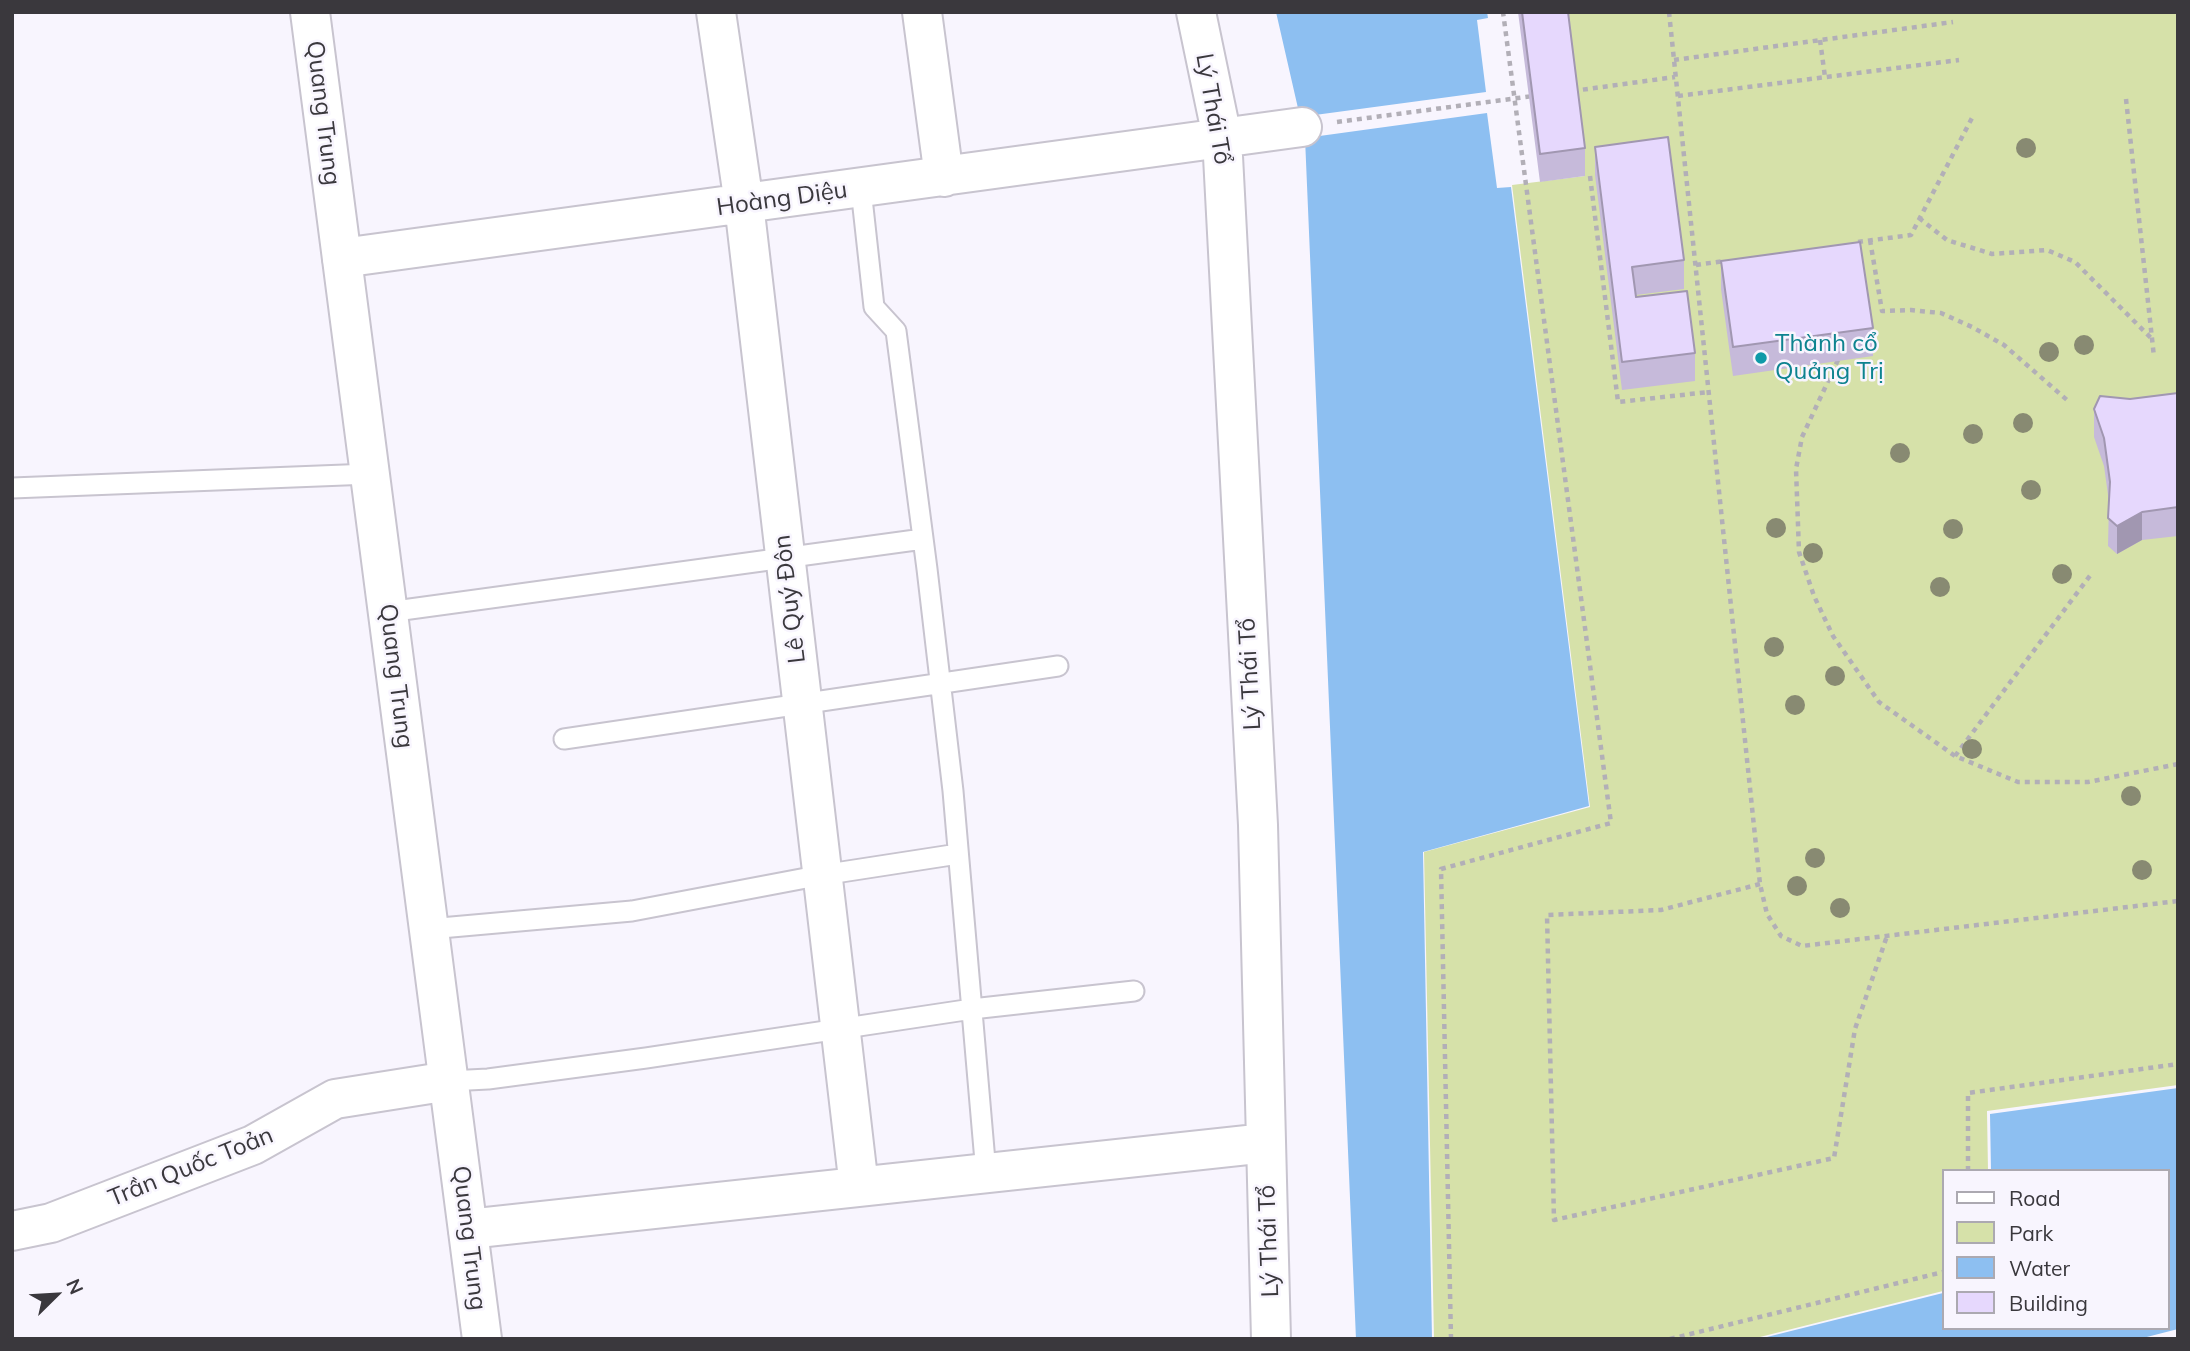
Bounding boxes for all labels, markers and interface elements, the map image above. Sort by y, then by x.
street label: Quang Trung [300,39,346,187]
street label: Lý Thái Tổ [1189,51,1237,167]
street label: Hoàng Diệu [715,176,849,222]
place label: Thành cổ Quảng Trị [1775,330,1884,386]
marker: Thành cổ Quảng Trị [1753,350,1769,366]
street label: Lê Quý Đôn [768,533,812,665]
street label: Quang Trung [373,602,419,750]
street label: Lý Thái Tổ [1233,617,1267,731]
street label: Trần Quốc Toản [104,1121,278,1213]
street label: Quang Trung [446,1164,492,1312]
legend [1941,1169,2169,1330]
street label: Lý Thái Tổ [1253,1184,1285,1298]
text: Road [2009,1185,2060,1211]
text: Park [2009,1220,2053,1246]
text: Water [2009,1255,2070,1281]
north arrow [21,1260,91,1330]
text: N [61,1275,89,1298]
text: Building [2009,1290,2088,1316]

